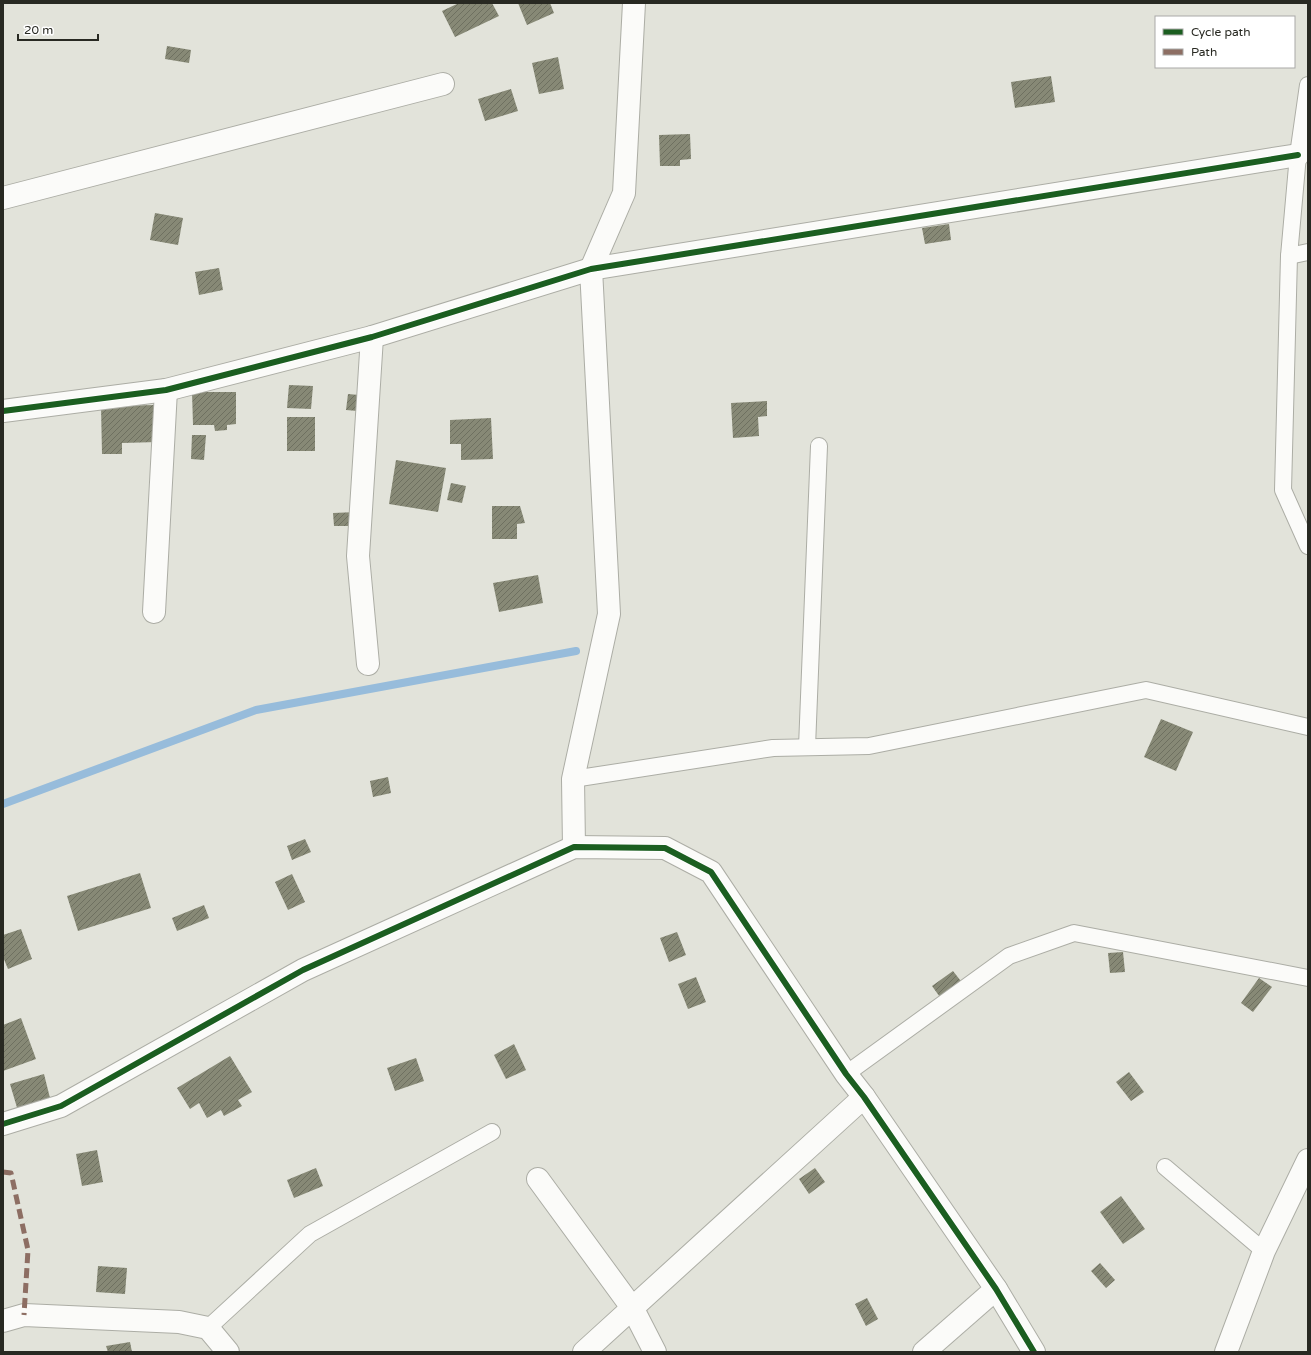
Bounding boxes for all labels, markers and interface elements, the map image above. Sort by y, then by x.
scale bar [18,16,98,42]
legend [1155,16,1295,68]
text: 20 m [24,23,53,37]
text: Cycle path [1191,25,1250,39]
text: Path [1191,45,1217,59]

